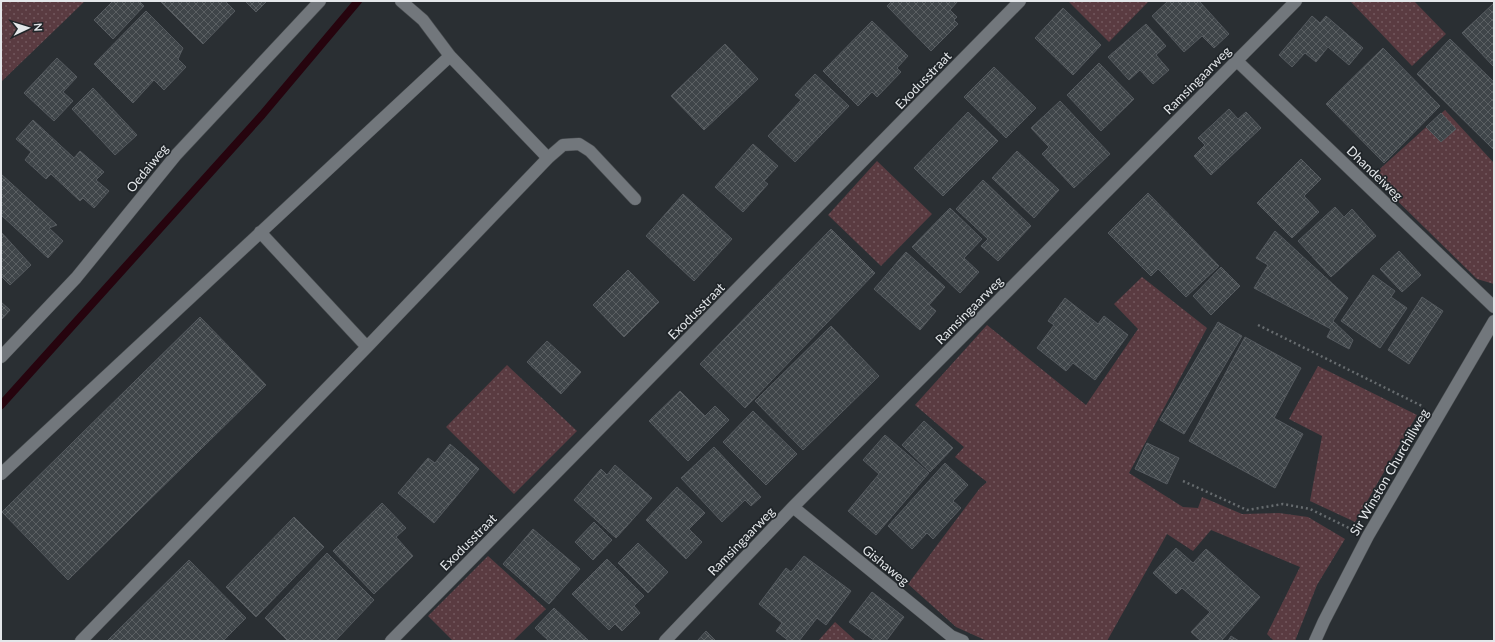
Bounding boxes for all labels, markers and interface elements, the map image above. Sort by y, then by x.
north arrow [8,8,48,48]
text: N [32,23,45,32]
street label: Ramsingaarweg [1160,43,1234,117]
street label: Exodusstraat [892,48,955,112]
street label: Oedaiweg [123,140,172,195]
street label: Dhandeiweg [1344,142,1407,204]
street label: Ramsingaarweg [932,273,1006,347]
street label: Exodusstraat [664,279,728,343]
street label: Sir Winston Churchillweg [1346,406,1432,538]
street label: Ramsingaarweg [704,503,778,579]
street label: Exodusstraat [436,510,500,574]
street label: Gishaweg [859,541,913,589]

